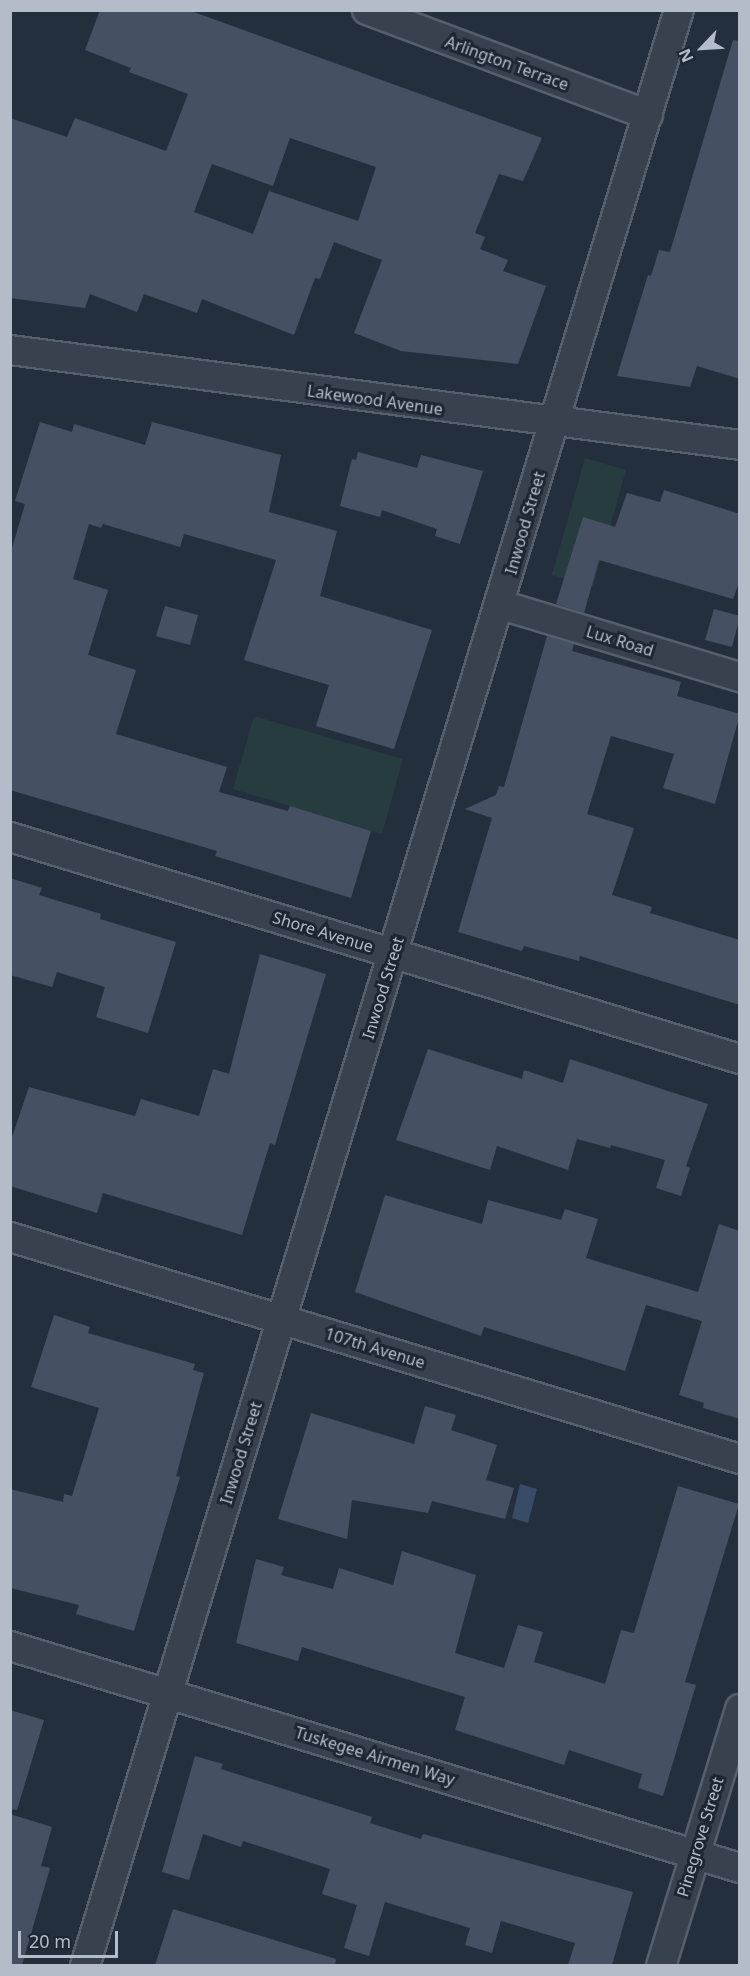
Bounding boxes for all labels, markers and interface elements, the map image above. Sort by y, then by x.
north arrow [672,18,732,78]
street label: Arlington Terrace [443,32,571,94]
text: N [673,45,698,66]
street label: Lakewood Avenue [306,381,444,419]
street label: Inwood Street [501,469,549,577]
street label: Lux Road [584,622,656,660]
street label: Shore Avenue [270,908,376,956]
street label: Inwood Street [358,935,408,1041]
street label: 107th Avenue [323,1324,427,1372]
street label: Inwood Street [216,1400,266,1506]
street label: Tuskegee Airmen Way [293,1723,457,1789]
street label: Pinegrove Street [673,1775,727,1899]
scale bar [21,1919,122,1957]
text: 20 m [29,1929,71,1953]

